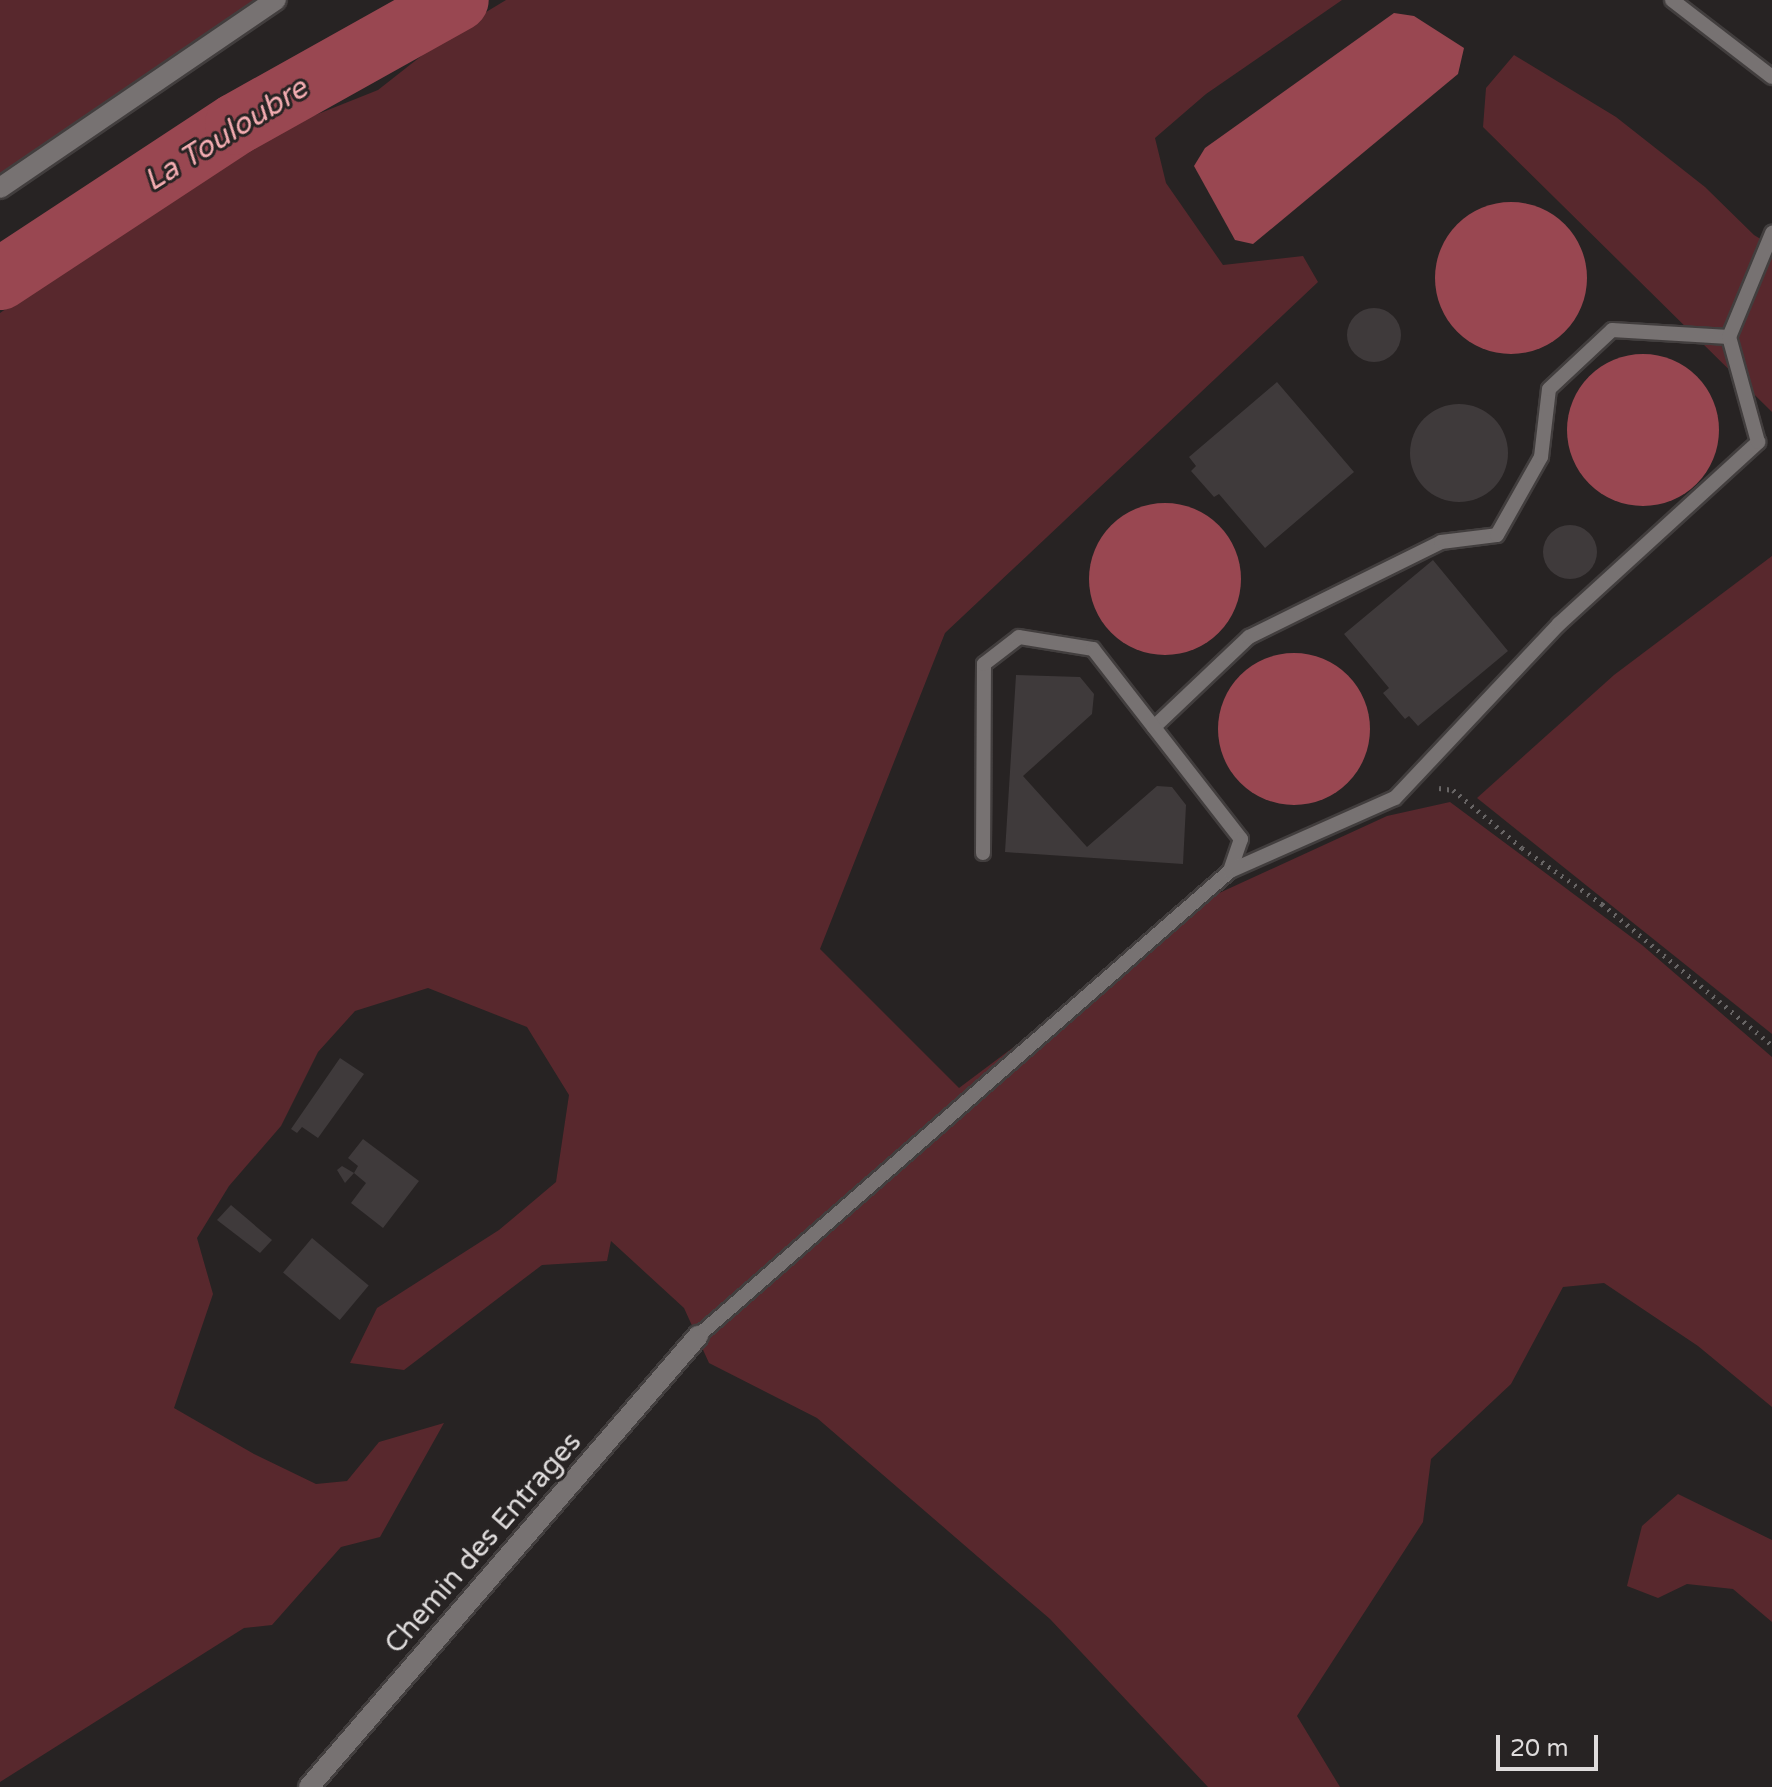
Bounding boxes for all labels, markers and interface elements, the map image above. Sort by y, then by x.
water label: La Touloubre [138,71,314,199]
street label: Chemin des Entrages [378,1426,588,1660]
scale bar [1500,1719,1602,1769]
text: 20 m [1510,1734,1568,1763]

